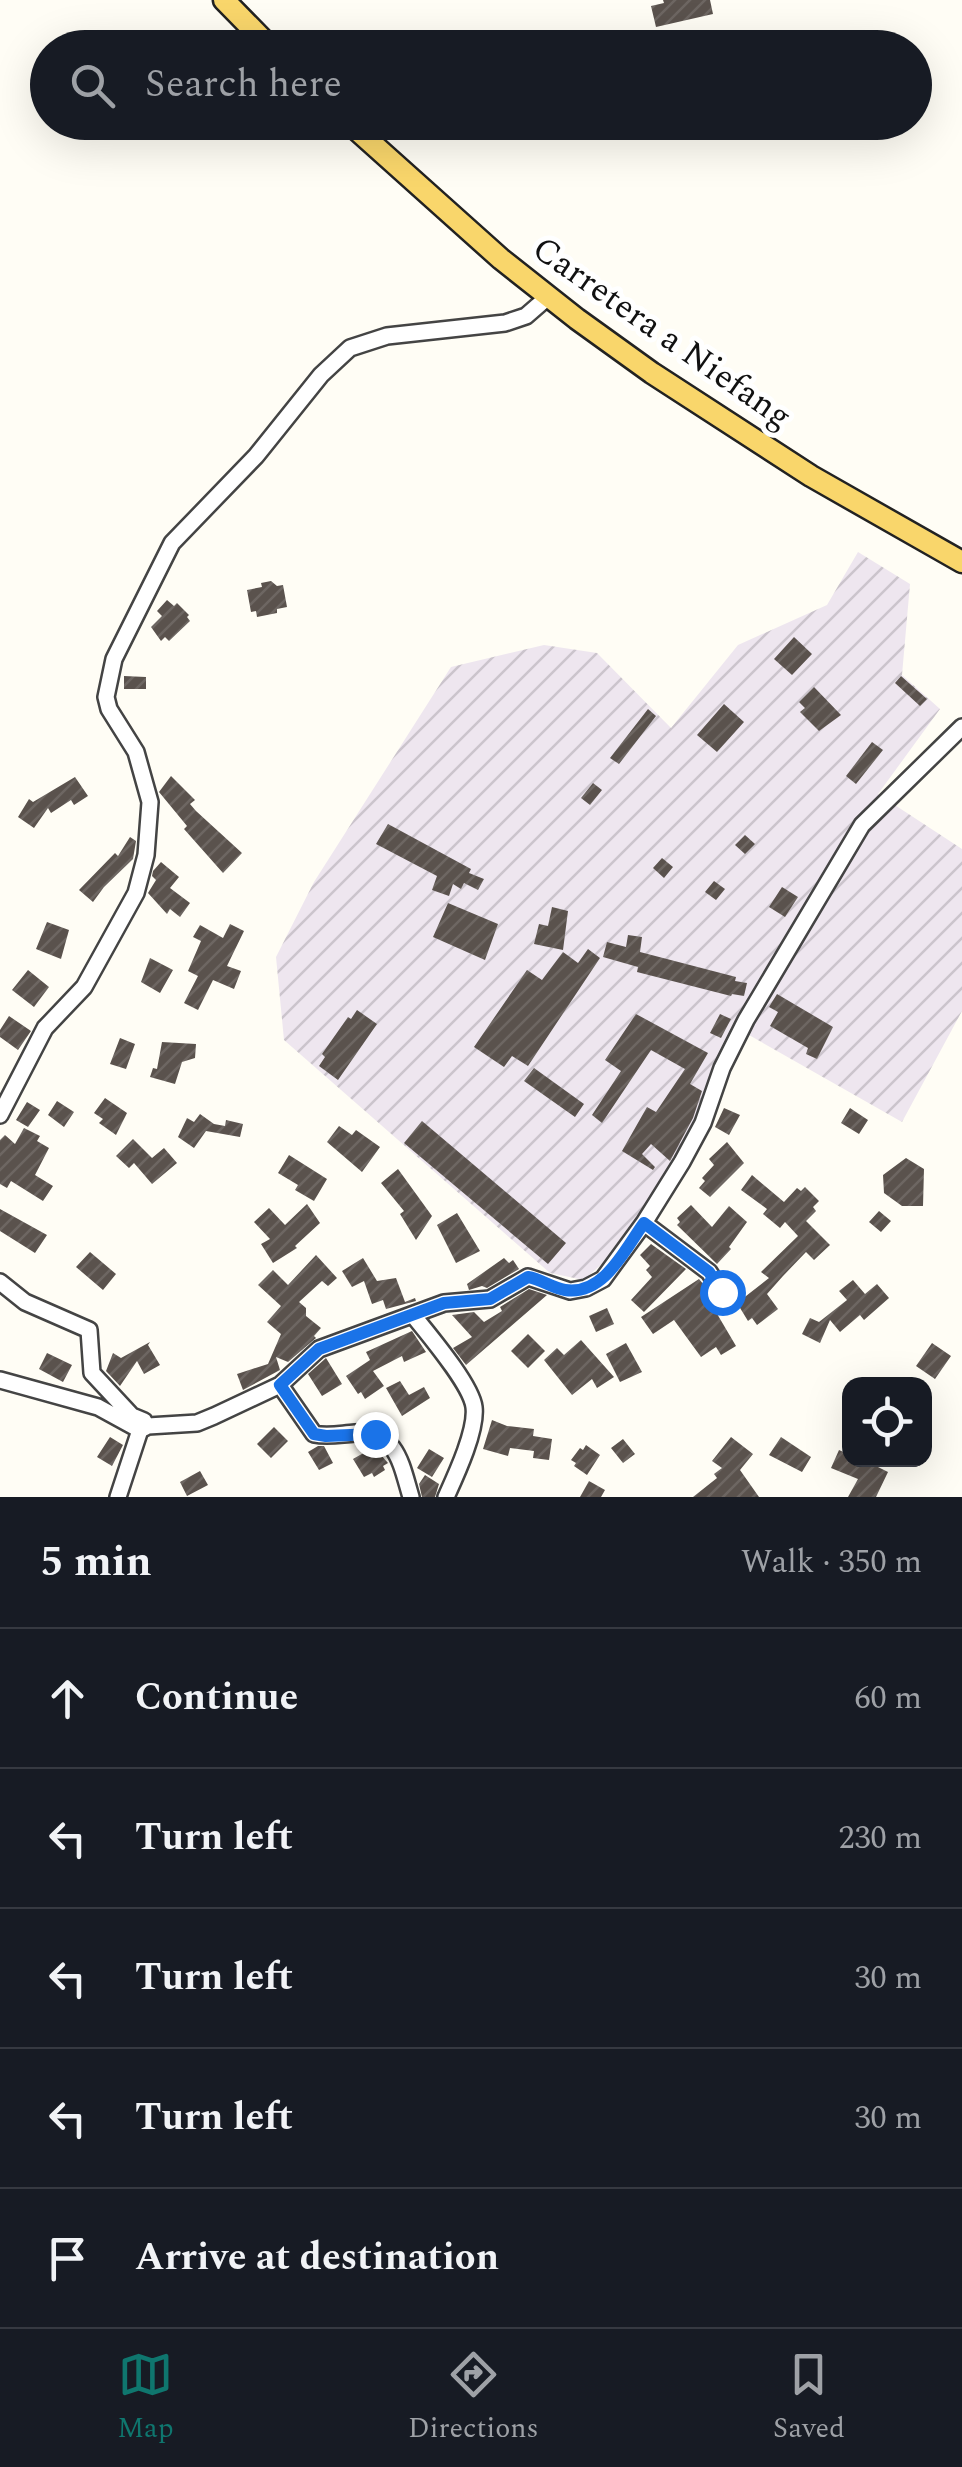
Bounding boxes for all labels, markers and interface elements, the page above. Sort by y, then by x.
search box [30,30,932,140]
text: Search here [145,56,342,114]
icon: search [65,58,120,113]
street label: Carretera a Niefang [521,223,803,443]
route start [700,1270,746,1316]
map controls [842,1377,932,1467]
button: locate [842,1377,932,1467]
route end [353,1412,399,1458]
text: 5 min [40,1531,152,1594]
text: Walk · 350 m [741,1538,922,1587]
text: Continue [135,1669,298,1727]
icon: ahead [40,1671,95,1726]
text: 60 m [854,1674,922,1723]
text: Turn left [135,1809,293,1867]
icon: left [40,1811,95,1866]
text: 230 m [838,1814,922,1863]
text: Turn left [135,1949,293,2007]
icon: left [40,1951,95,2006]
text: 30 m [854,1954,922,2003]
text: Turn left [135,2089,293,2147]
icon: left [40,2091,95,2146]
text: 30 m [854,2094,922,2143]
text: Arrive at destination [135,2229,499,2287]
icon: arrive [40,2231,95,2286]
tab: Map [117,2347,174,2450]
tab: Directions [408,2347,539,2450]
tab: Saved [773,2347,845,2450]

